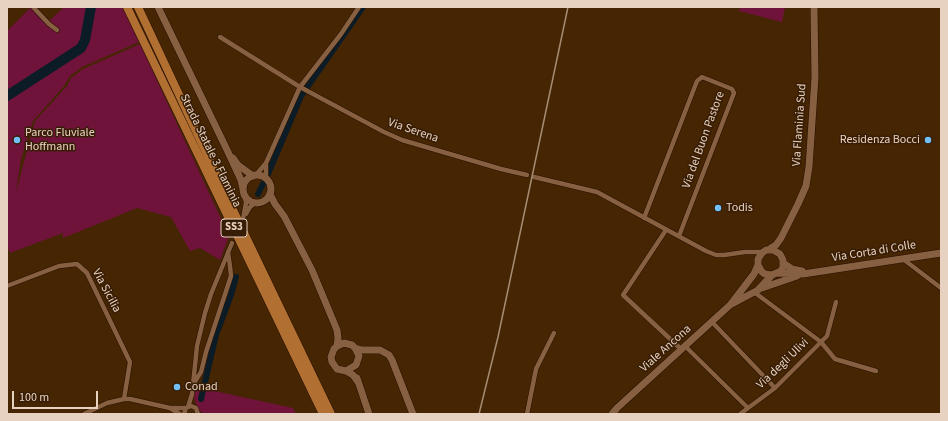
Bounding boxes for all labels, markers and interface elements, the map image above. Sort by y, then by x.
street label: Via Flaminia Sud [790,83,810,167]
street label: Via del Buon Pastore [680,90,728,190]
street label: Strada Statale 3 Flaminia [176,92,244,210]
street label: Via Serena [386,116,440,146]
place label: Parco Fluviale Hoffmann [25,126,95,154]
place label: Residenza Bocci [840,133,920,147]
marker: Parco Fluviale Hoffmann [12,135,22,145]
marker: Residenza Bocci [923,135,933,145]
place label: Todis [726,201,753,215]
marker: Todis [713,203,723,213]
road number: SS3 [221,219,247,237]
street label: Via Corta di Colle [831,238,917,266]
street label: Via Sicilia [89,267,123,315]
street label: Viale Ancona [637,322,695,376]
street label: Via degli Ulivi [754,336,812,392]
place label: Conad [185,380,218,394]
marker: Conad [172,382,182,392]
scale bar [14,383,100,409]
text: 100 m [19,389,49,406]

